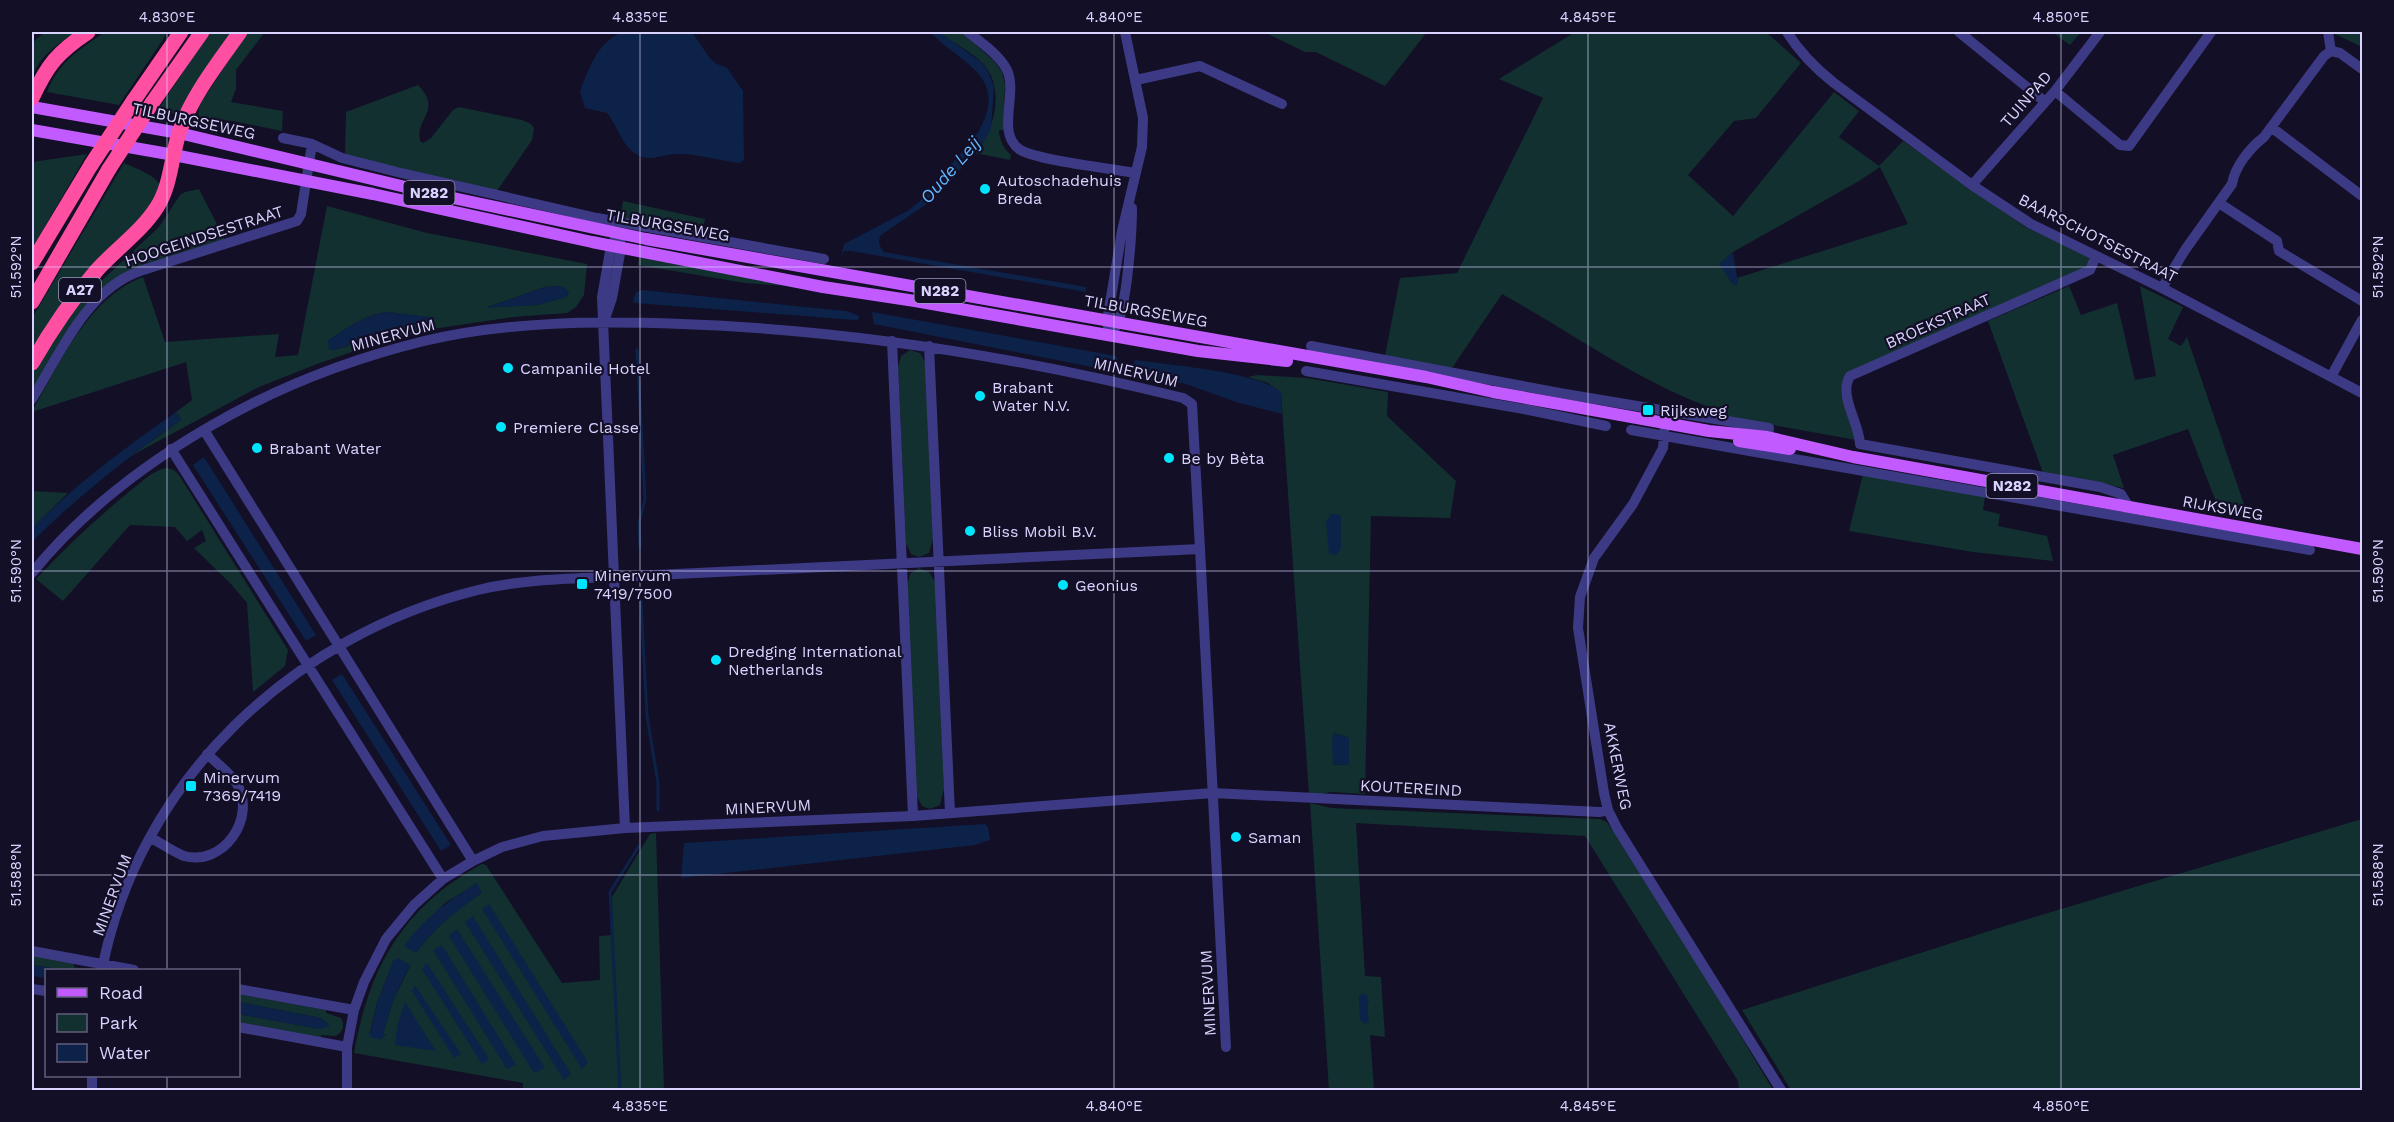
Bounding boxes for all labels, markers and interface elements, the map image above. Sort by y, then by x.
text: 4.830°E [139,8,195,26]
text: 4.835°E [612,8,668,26]
text: 4.840°E [1085,8,1143,26]
text: 4.845°E [1560,8,1616,26]
text: 4.850°E [2033,8,2089,26]
street label: TUINPAD [1996,67,2056,131]
street label: TILBURGSEWEG [131,99,257,143]
water label: Oude Leij [915,131,985,208]
place label: Autoschadehuis Breda [997,171,1122,208]
road number: N282 [404,181,454,205]
marker: Autoschadehuis Breda [978,182,992,196]
street label: BAARSCHOTSESTRAAT [2015,190,2181,287]
street label: HOOGEINDSESTRAAT [122,201,286,271]
street label: TILBURGSEWEG [605,205,731,245]
text: 51.592°N [7,235,25,299]
text: 51.592°N [2369,235,2387,299]
road number: A27 [59,278,101,302]
road number: N282 [914,279,966,303]
street label: BROEKSTRAAT [1883,289,1994,353]
street label: TILBURGSEWEG [1083,291,1209,331]
street label: MINERVUM [349,315,437,355]
street label: MINERVUM [1092,353,1180,391]
place label: Campanile Hotel [520,359,650,378]
marker: Campanile Hotel [501,361,515,375]
place label: Brabant Water N.V. [992,378,1070,415]
marker: Brabant Water N.V. [973,389,987,403]
place label: Rijksweg [1660,401,1727,420]
marker: Rijksweg [1641,403,1655,417]
place label: Premiere Classe [513,418,639,437]
marker: Premiere Classe [494,420,508,434]
place label: Brabant Water [269,439,382,458]
marker: Brabant Water [250,441,264,455]
place label: Be by Bèta [1181,449,1264,468]
marker: Be by Bèta [1162,451,1176,465]
road number: N282 [1986,474,2038,498]
street label: RIJKSWEG [2181,492,2265,524]
place label: Bliss Mobil B.V. [982,522,1097,541]
marker: Bliss Mobil B.V. [963,524,977,538]
text: 51.590°N [7,539,25,603]
text: 51.590°N [2369,539,2387,603]
place label: Minervum 7419/7500 [594,566,673,603]
place label: Geonius [1075,576,1138,595]
marker: Minervum 7419/7500 [575,577,589,591]
marker: Geonius [1056,578,1070,592]
place label: Dredging International Netherlands [728,642,902,679]
marker: Dredging International Netherlands [709,653,723,667]
street label: AKKERWEG [1600,720,1636,812]
place label: Minervum 7369/7419 [203,768,281,805]
street label: KOUTEREIND [1360,776,1462,800]
marker: Minervum 7369/7419 [184,779,198,793]
street label: MINERVUM [724,795,812,819]
place label: Saman [1248,828,1301,847]
marker: Saman [1229,830,1243,844]
text: 51.588°N [7,843,25,907]
text: 51.588°N [2369,843,2387,907]
street label: MINERVUM [88,851,136,939]
street label: MINERVUM [1196,949,1220,1037]
legend [45,969,240,1077]
text: Road [99,982,143,1003]
text: Park [99,1012,138,1033]
text: Water [99,1042,151,1063]
text: 4.835°E [612,1097,668,1115]
text: 4.840°E [1085,1097,1143,1115]
text: 4.845°E [1560,1097,1616,1115]
text: 4.850°E [2033,1097,2089,1115]

